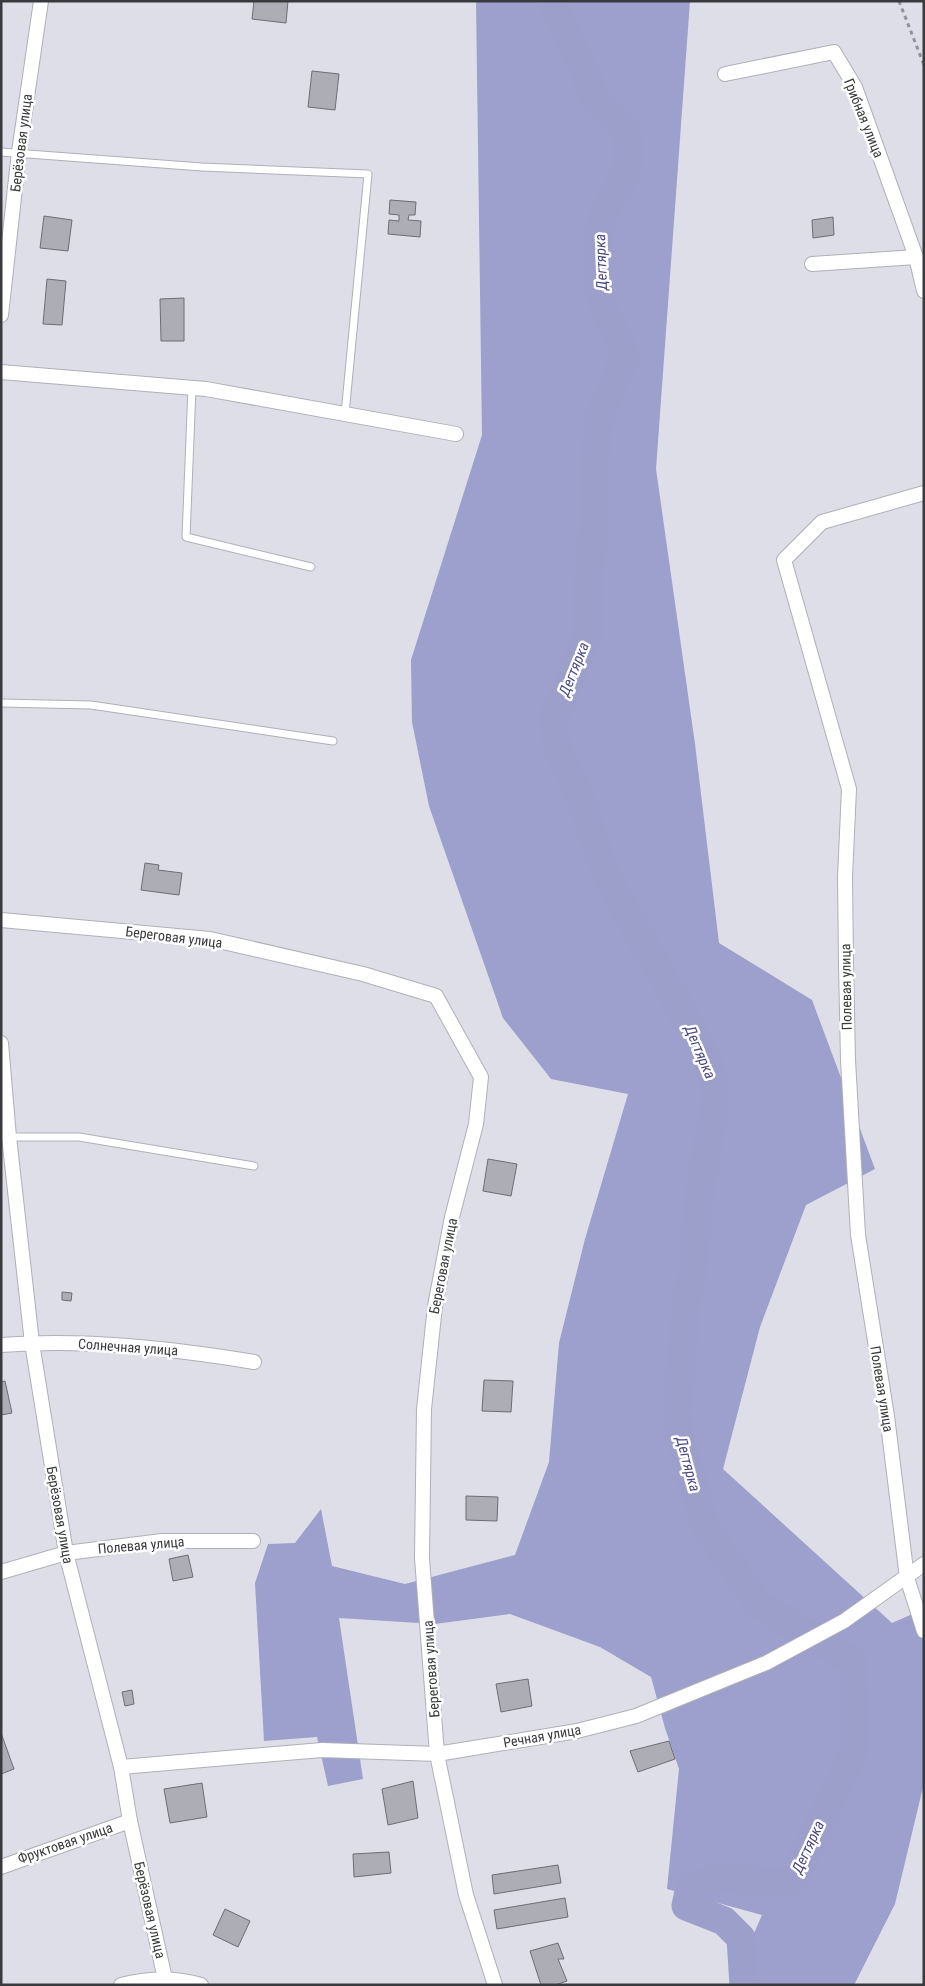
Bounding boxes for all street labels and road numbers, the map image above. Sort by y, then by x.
street label: Грибная улица [841,76,887,160]
street label: Берёзовая улица [7,93,35,193]
street label: Береговая улица [125,923,223,951]
street label: Полевая улица [837,943,855,1031]
street label: Береговая улица [426,1217,460,1315]
street label: Солнечная улица [78,1336,178,1358]
street label: Полевая улица [867,1345,897,1433]
street label: Берёзовая улица [44,1465,76,1565]
street label: Полевая улица [97,1533,185,1557]
street label: Береговая улица [420,1620,442,1718]
street label: Речная улица [502,1721,582,1751]
street label: Фруктовая улица [16,1819,114,1867]
street label: Берёзовая улица [131,1860,169,1960]

